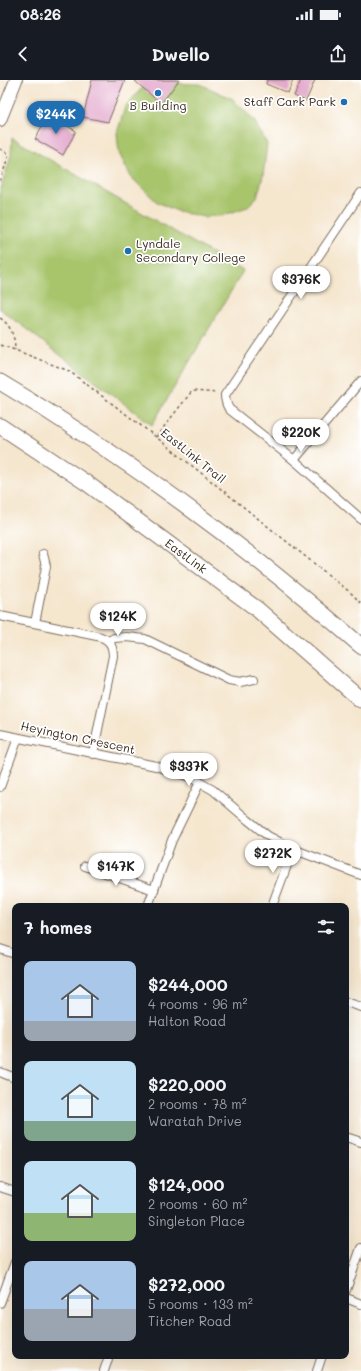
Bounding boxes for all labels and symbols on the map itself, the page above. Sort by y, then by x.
marker: B Building [153,88,163,98]
place label: Staff Cark Park [244,93,336,109]
place label: B Building [130,97,186,113]
marker: Staff Cark Park [339,97,349,107]
pin: $244K [28,101,84,135]
place label: Lyndale Secondary College [136,235,246,265]
marker: Lyndale Secondary College [123,246,133,256]
pin: $376K [273,266,329,300]
pin: $220K [273,419,329,453]
street label: EastLink Trail [158,424,229,486]
street label: EastLink [162,535,211,576]
pin: $124K [90,603,146,637]
street label: Heyington Crescent [19,717,137,757]
pin: $337K [161,753,217,787]
pin: $272K [245,840,301,874]
pin: $147K [88,853,144,887]

